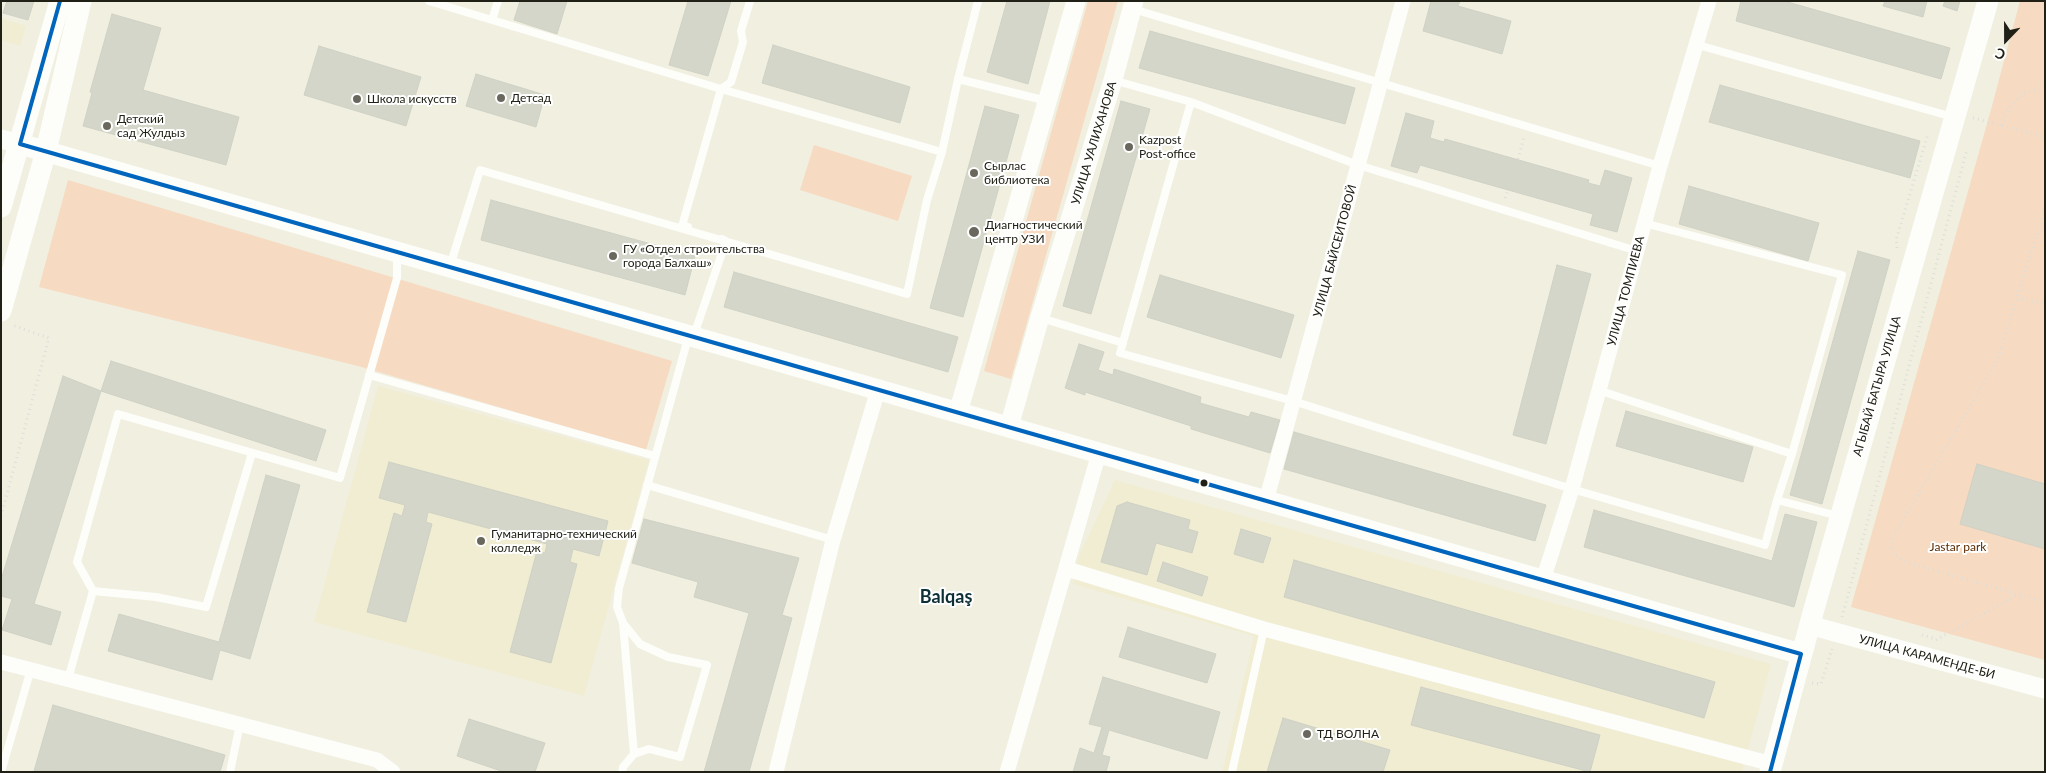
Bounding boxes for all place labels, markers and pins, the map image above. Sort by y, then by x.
place label: Детсад [511,91,551,105]
place label: Школа искусств [367,92,457,106]
marker: Детсад [495,92,507,104]
marker: Школа искусств [351,93,363,105]
place label: Детский сад Жулдыз [117,112,185,140]
marker: Детский сад Жулдыз [101,120,113,132]
place label: Kazpost Post-office [1139,133,1196,161]
marker: Kazpost Post-office [1123,141,1135,153]
place label: Сырлас библиотека [984,159,1050,187]
marker: Сырлас библиотека [968,167,980,179]
place label: Диагностический центр УЗИ [985,218,1083,246]
marker: Диагностический центр УЗИ [967,225,981,239]
place label: ГУ «Отдел строительства города Балхаш» [623,242,765,270]
marker: ГУ «Отдел строительства города Балхаш» [607,250,619,262]
unlabelled marker [1199,478,1209,488]
place label: Гуманитарно-технический колледж [491,527,637,555]
marker: Гуманитарно-технический колледж [475,535,487,547]
place label: ТД ВОЛНА [1317,727,1379,741]
marker: ТД ВОЛНА [1301,728,1313,740]

